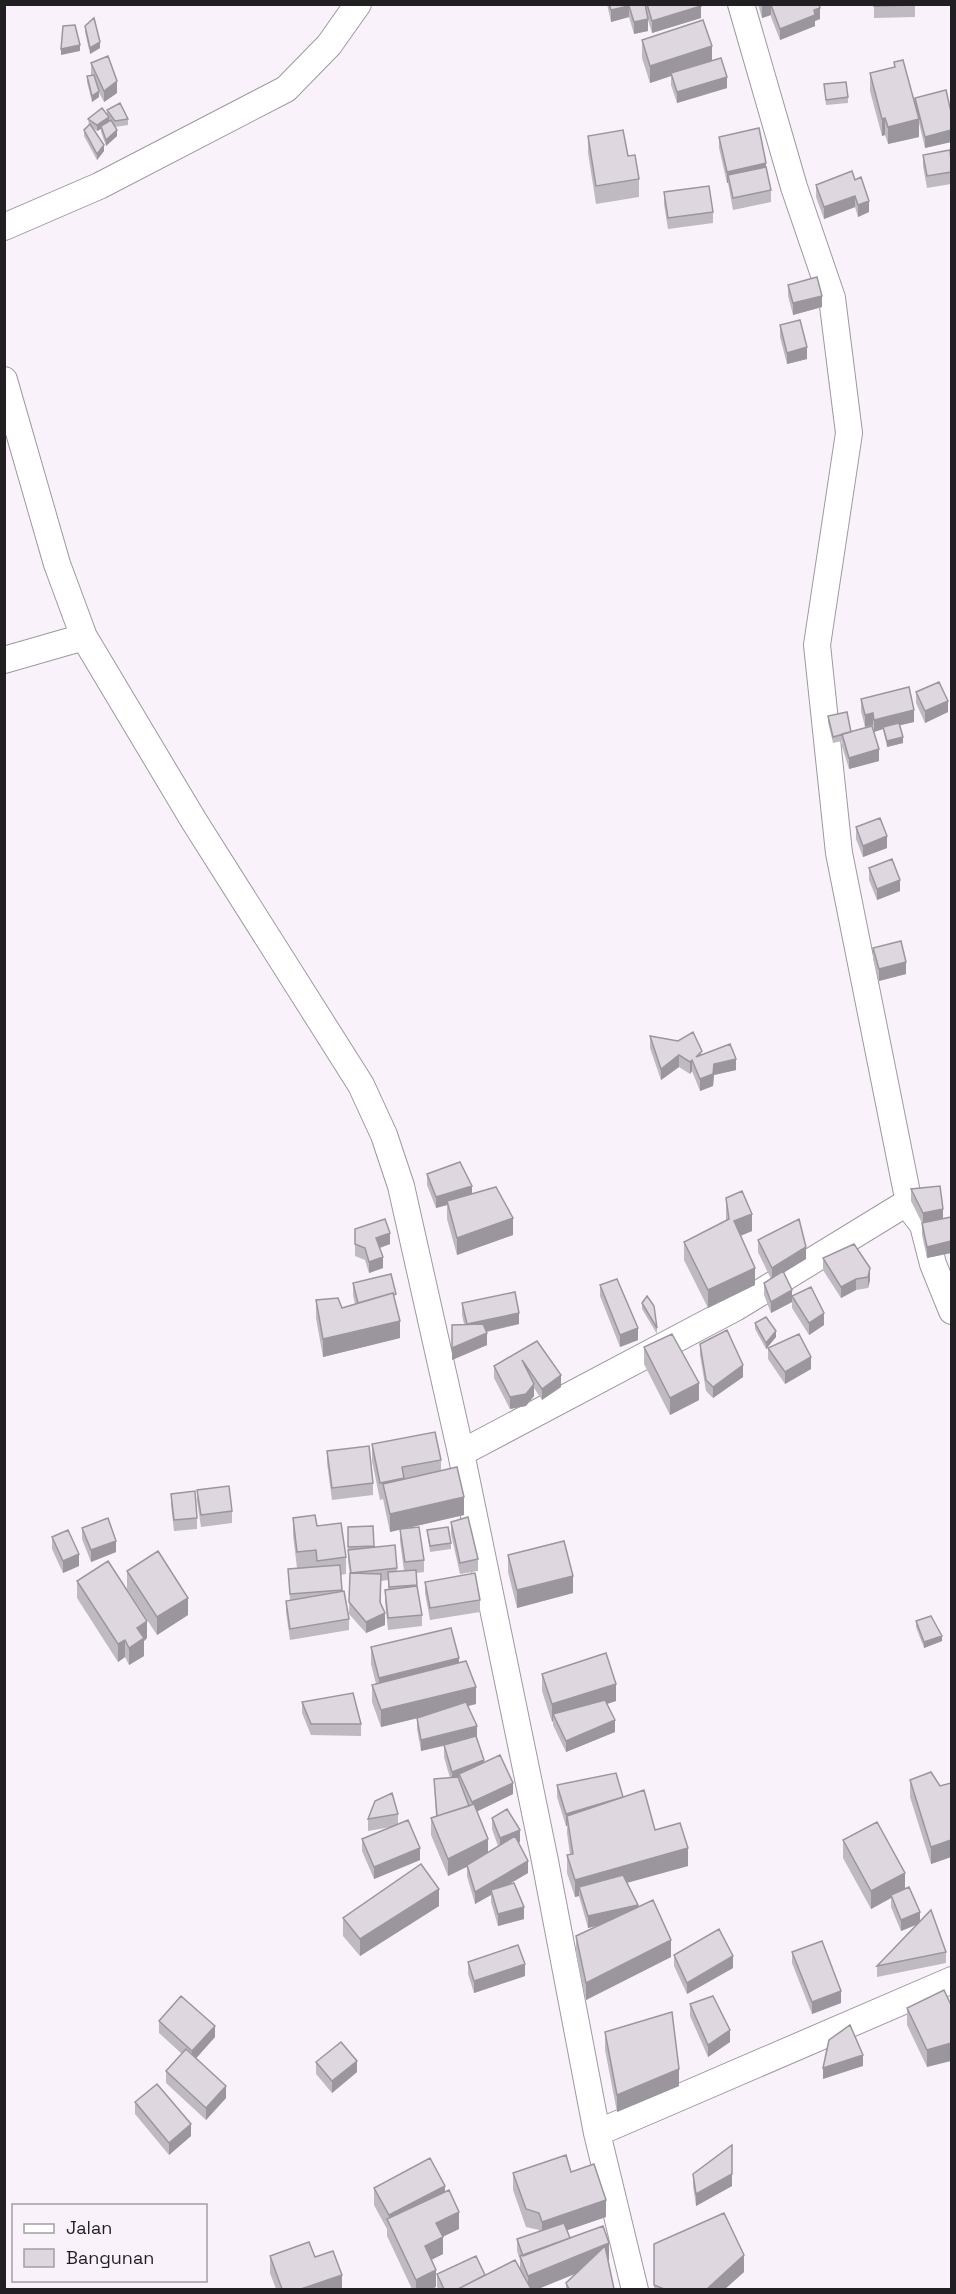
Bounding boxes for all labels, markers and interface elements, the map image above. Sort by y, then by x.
legend [12,2204,207,2282]
text: Jalan [66,2216,112,2239]
text: Bangunan [66,2246,154,2269]

